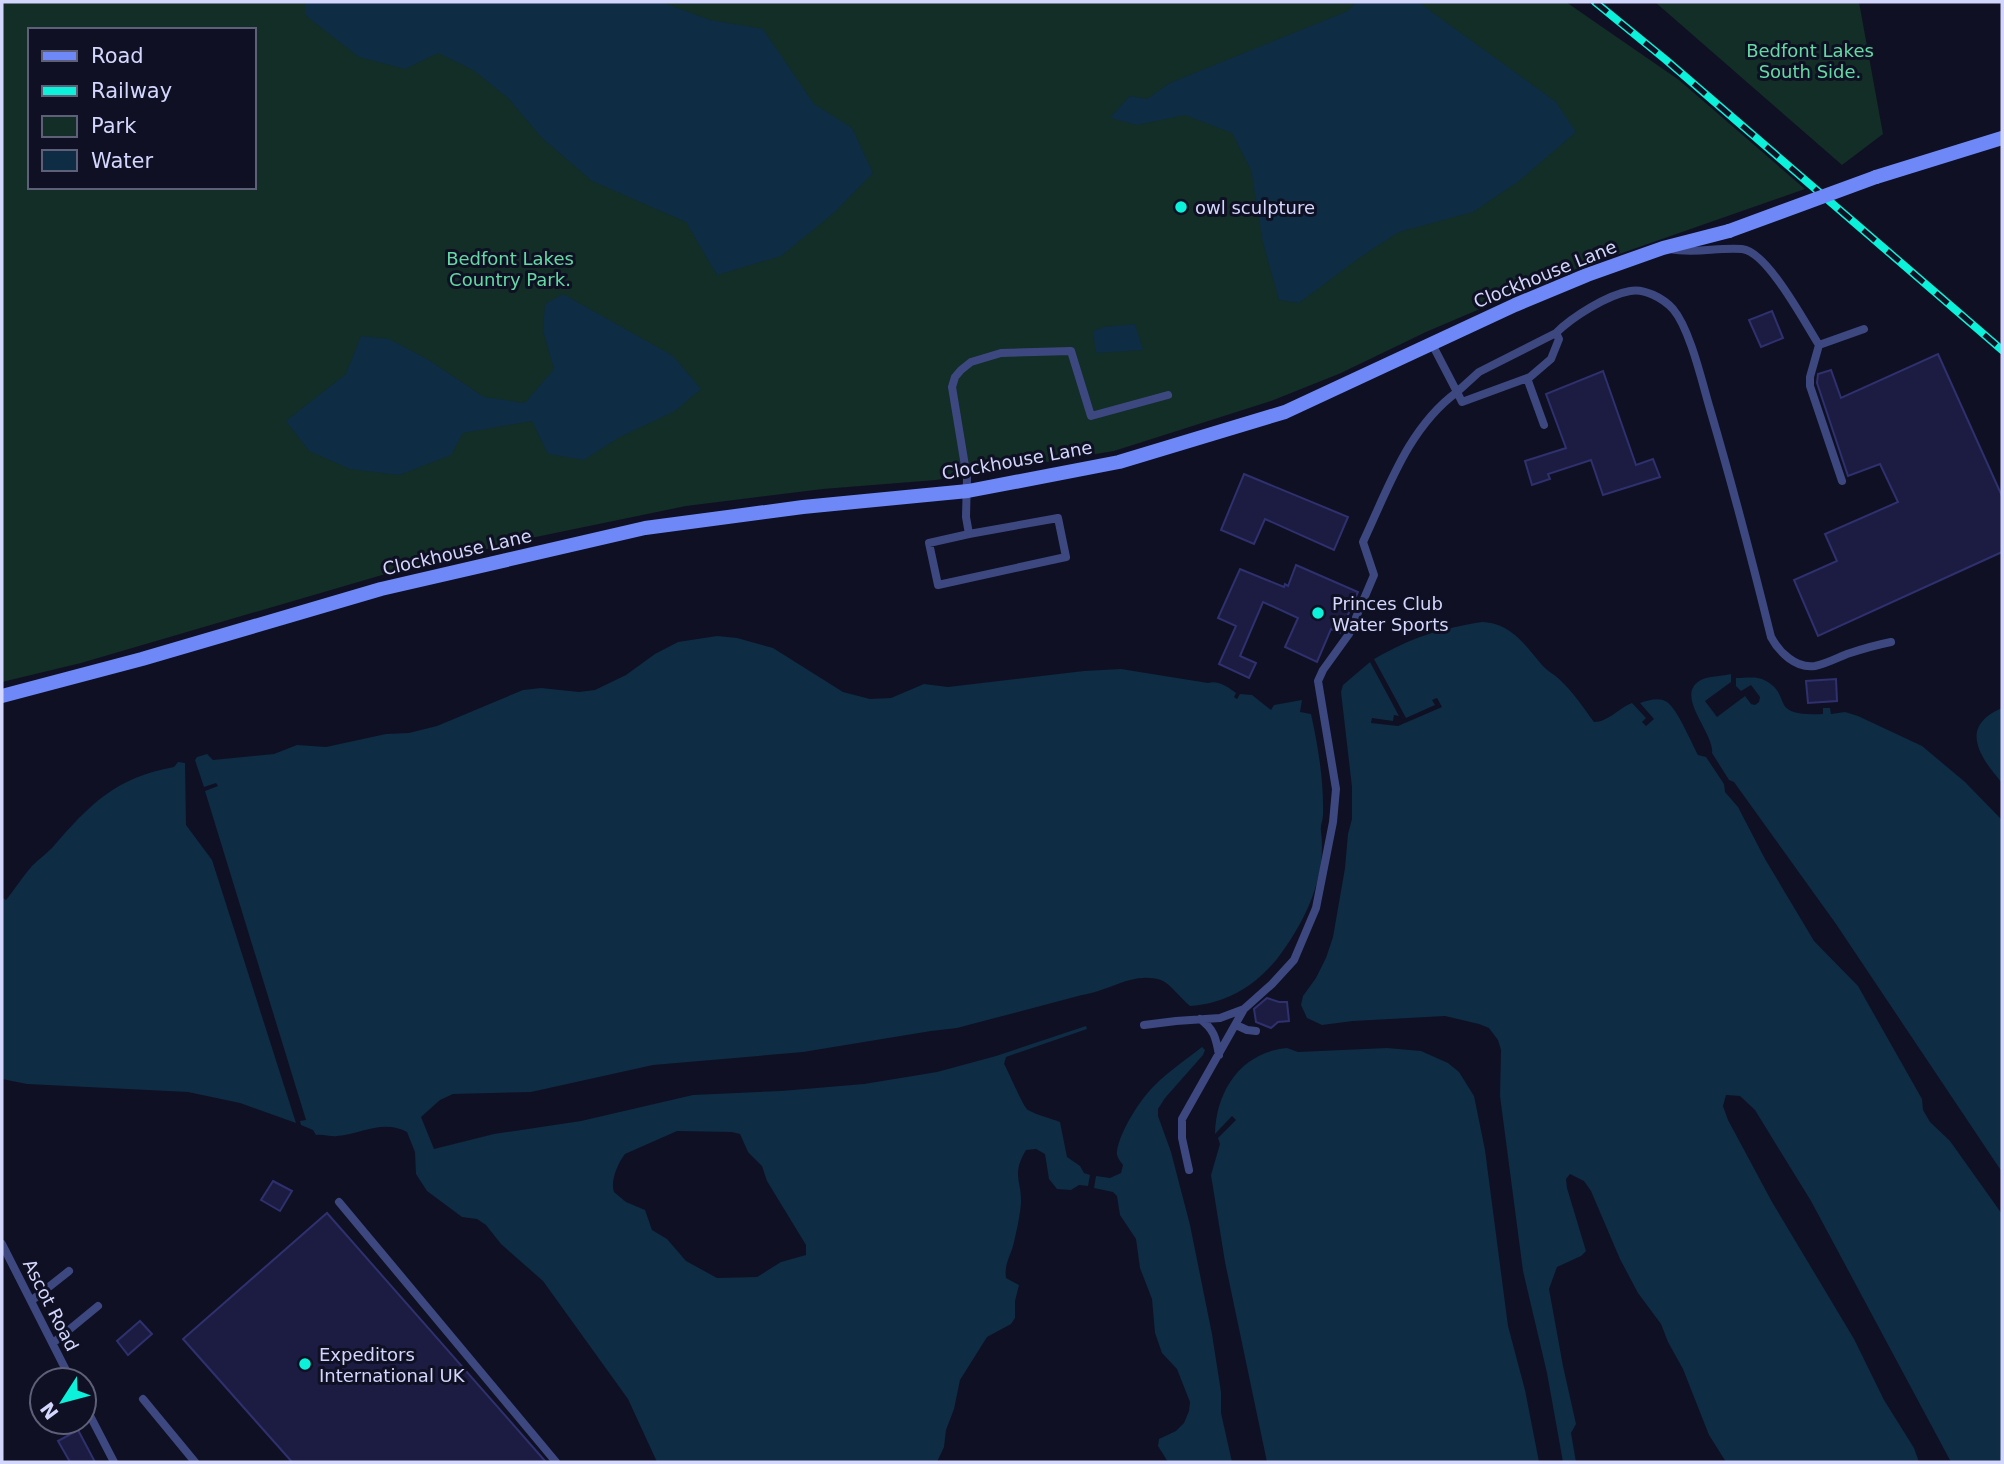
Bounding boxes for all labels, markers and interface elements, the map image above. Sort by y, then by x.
legend [28,28,256,189]
park label: Bedfont Lakes South Side. [1746,40,1874,82]
text: Road [91,44,144,68]
text: Railway [91,79,172,103]
text: Park [91,114,137,138]
text: Water [91,149,153,173]
place label: owl sculpture [1195,197,1315,218]
marker: owl sculpture [1173,199,1189,215]
street label: Clockhouse Lane [1470,236,1620,312]
park label: Bedfont Lakes Country Park. [446,248,574,290]
street label: Clockhouse Lane [940,436,1094,484]
street label: Clockhouse Lane [380,525,534,579]
place label: Princes Club Water Sports [1332,593,1449,635]
marker: Princes Club Water Sports [1310,605,1326,621]
street label: Ascot Road [19,1255,83,1355]
place label: Expeditors International UK [319,1344,466,1386]
marker: Expeditors International UK [297,1356,313,1372]
north arrow [28,1366,98,1436]
text: N [36,1398,63,1424]

